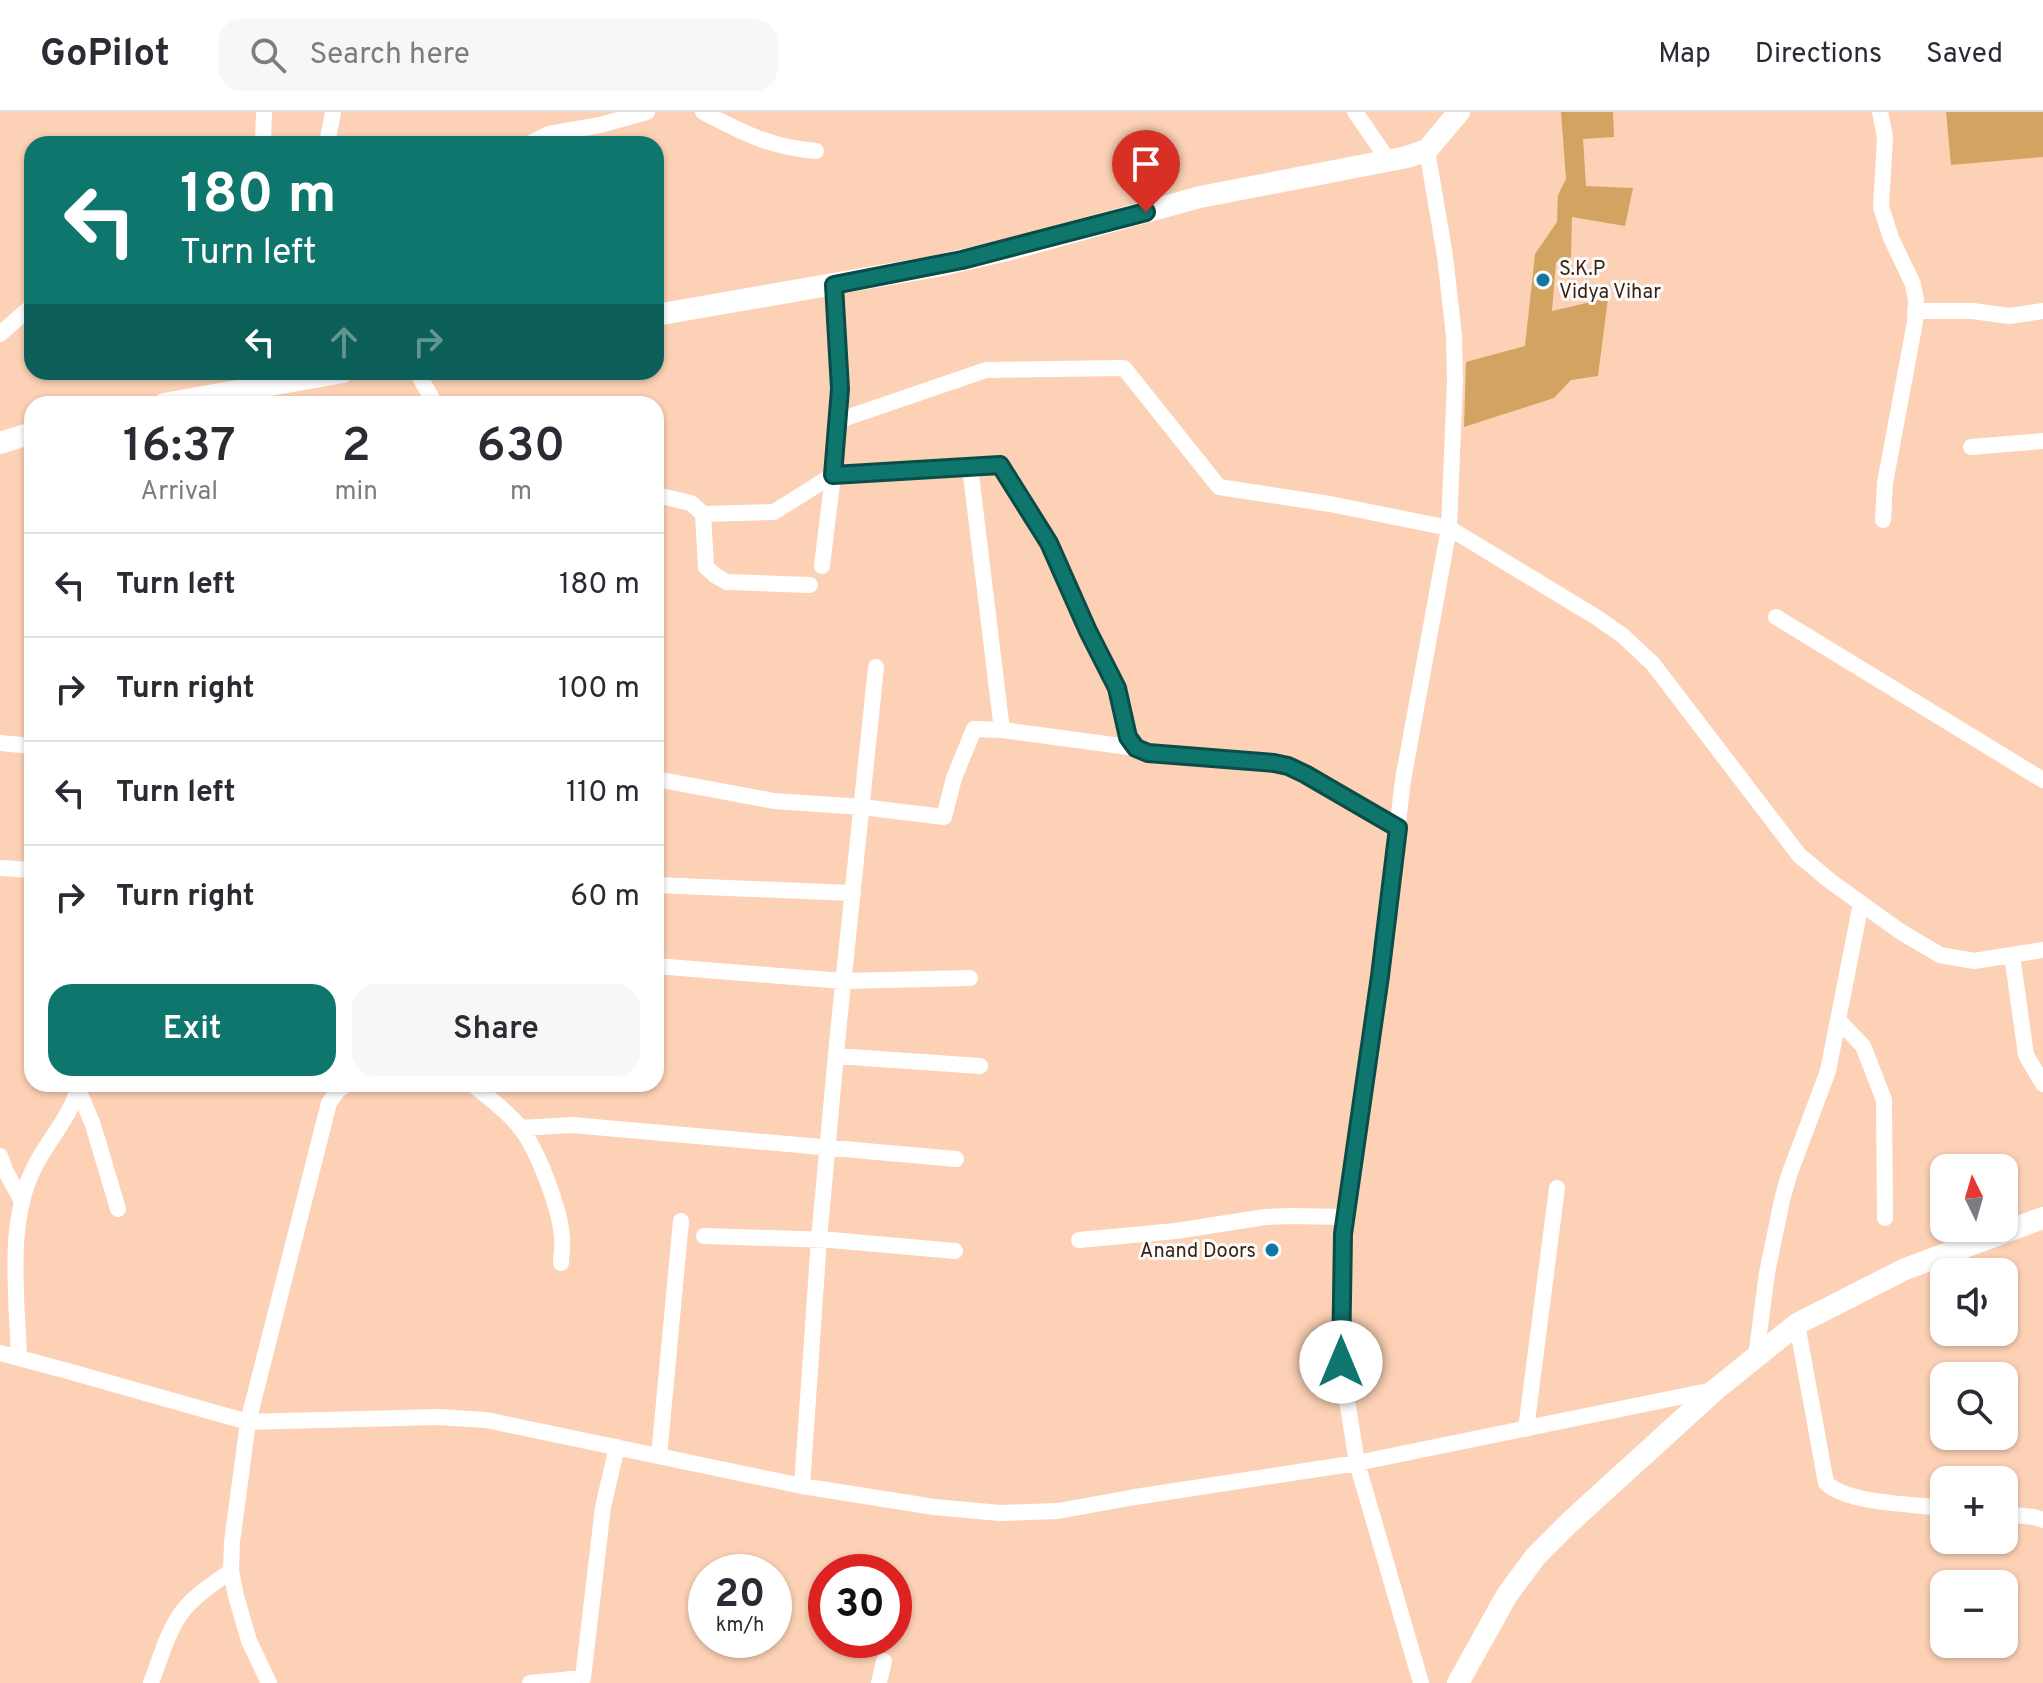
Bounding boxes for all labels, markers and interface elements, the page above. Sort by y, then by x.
search box [218,19,778,91]
text: GoPilot [40,31,170,80]
icon: search [246,33,290,77]
text: Search here [310,37,470,74]
text: Map [1658,37,1711,73]
text: Directions [1755,37,1882,73]
text: Saved [1926,37,2003,73]
pin [1112,130,1180,212]
icon: arrive [1124,142,1168,186]
text: 180 m [180,162,337,232]
icon: left [48,168,152,272]
text: Turn left [180,231,317,277]
place label: S.K.P Vidya Vihar [1559,257,1661,306]
marker: S.K.P Vidya Vihar [1534,271,1552,289]
icon: left [238,320,282,364]
icon: ahead [322,320,366,364]
icon: right [406,320,450,364]
text: 16:37 [123,418,236,478]
text: 2 [341,418,371,478]
text: 630 [477,418,565,478]
text: Arrival [141,476,218,509]
text: min [335,476,378,509]
text: m [510,476,532,509]
icon: left [48,563,92,607]
text: Turn left [116,567,236,604]
text: 180 m [559,567,640,604]
icon: right [48,667,92,711]
text: Turn right [116,671,254,708]
text: 100 m [558,671,640,708]
icon: left [48,771,92,815]
text: Turn left [116,775,236,812]
text: 110 m [566,775,640,812]
icon: right [48,875,92,919]
text: Turn right [116,879,254,916]
text: 60 m [570,879,640,916]
button: Exit [48,984,336,1076]
button: Share [352,984,640,1076]
north arrow [1930,1154,2018,1242]
map controls [1930,1154,2018,1658]
place label: Anand Doors [1140,1239,1256,1265]
marker: Anand Doors [1263,1241,1281,1259]
button: sound [1930,1258,2018,1346]
position arrow [1299,1320,1383,1404]
button: search [1930,1362,2018,1450]
button: + [1930,1466,2018,1554]
speed limit sign: 30 [808,1554,912,1658]
button: − [1930,1570,2018,1658]
text: 20 [715,1571,765,1621]
text: km/h [716,1613,764,1639]

